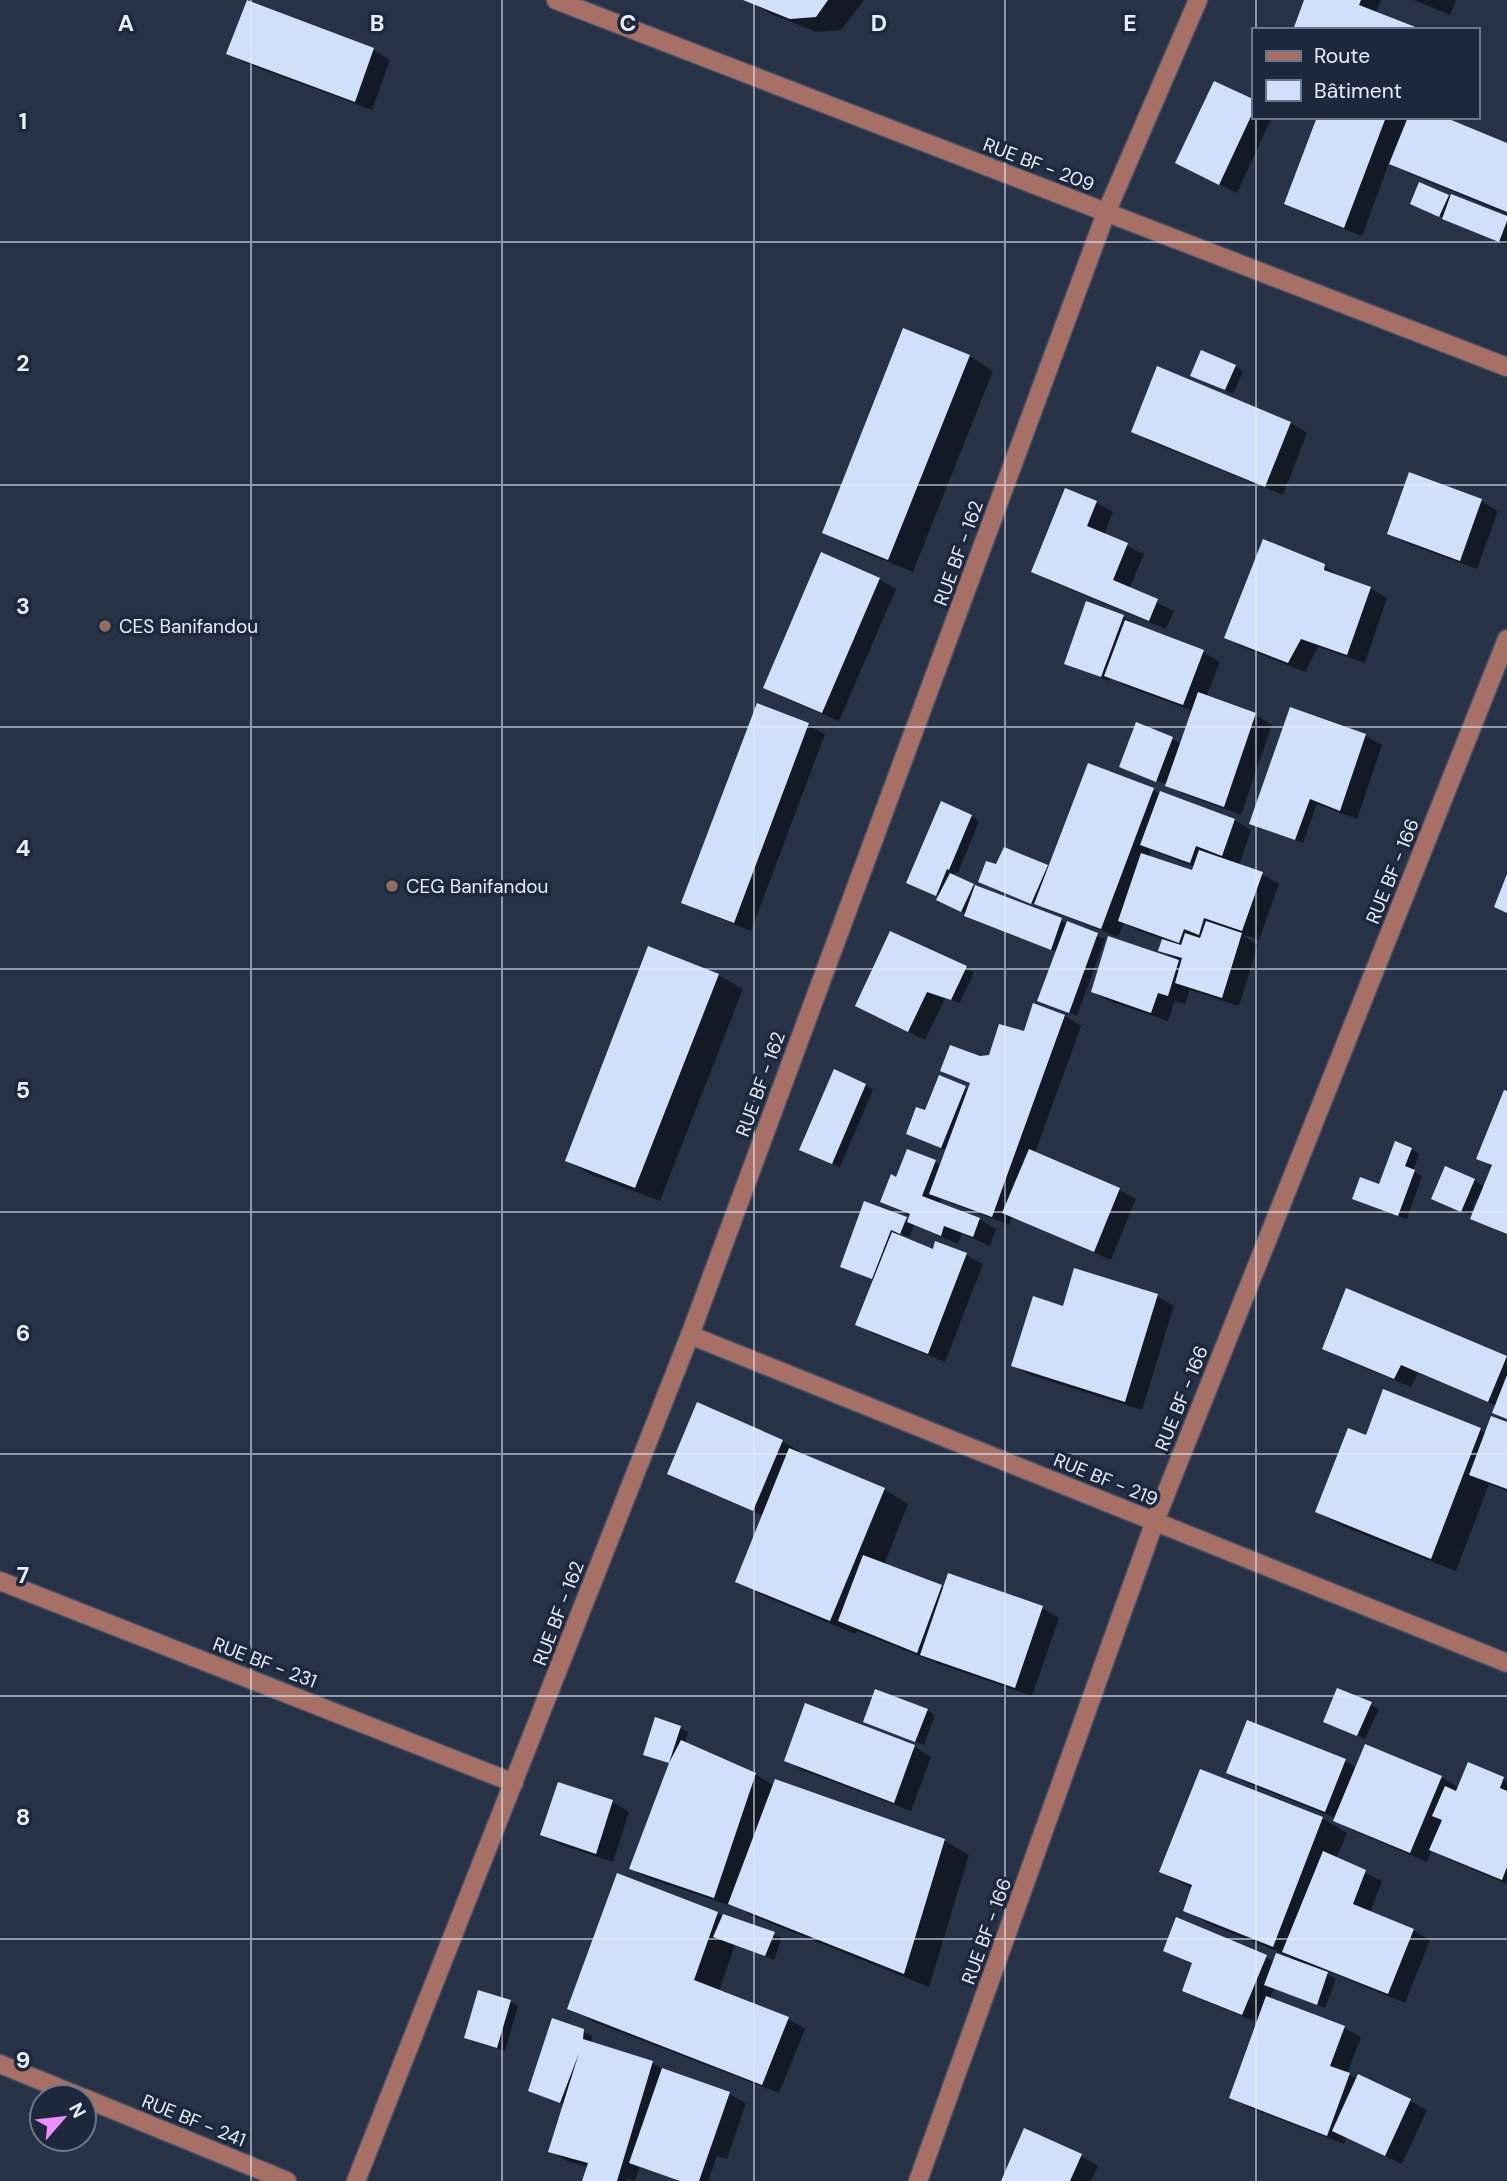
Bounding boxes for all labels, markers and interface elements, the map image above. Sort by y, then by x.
text: A [118,8,134,38]
text: B [370,8,384,38]
text: C [620,8,636,38]
text: D [871,8,887,38]
text: E [1123,8,1137,38]
legend [1252,28,1479,119]
text: Route [1314,42,1370,70]
text: Bâtiment [1314,77,1402,105]
text: 1 [19,106,27,136]
street label: RUE BF - 209 [980,132,1098,197]
text: 2 [16,348,30,378]
street label: RUE BF - 162 [928,497,989,609]
text: 3 [16,591,30,621]
place label: CES Banifandou [119,614,258,639]
marker: CES Banifandou [97,618,113,634]
street label: RUE BF - 166 [1360,815,1425,927]
text: 4 [16,833,31,863]
place label: CEG Banifandou [406,874,548,899]
marker: CEG Banifandou [384,878,400,894]
street label: RUE BF - 162 [730,1028,791,1140]
text: 5 [16,1075,30,1105]
text: 6 [16,1318,30,1348]
street label: RUE BF - 166 [1149,1342,1214,1454]
street label: RUE BF - 219 [1050,1447,1162,1512]
street label: RUE BF - 162 [527,1557,590,1669]
text: 7 [17,1560,29,1590]
street label: RUE BF - 231 [209,1631,320,1694]
text: 8 [16,1802,30,1832]
street label: RUE BF - 166 [956,1875,1017,1988]
text: 9 [16,2045,30,2075]
north arrow [28,2083,98,2153]
street label: RUE BF - 241 [138,2088,249,2153]
text: N [63,2098,92,2122]

